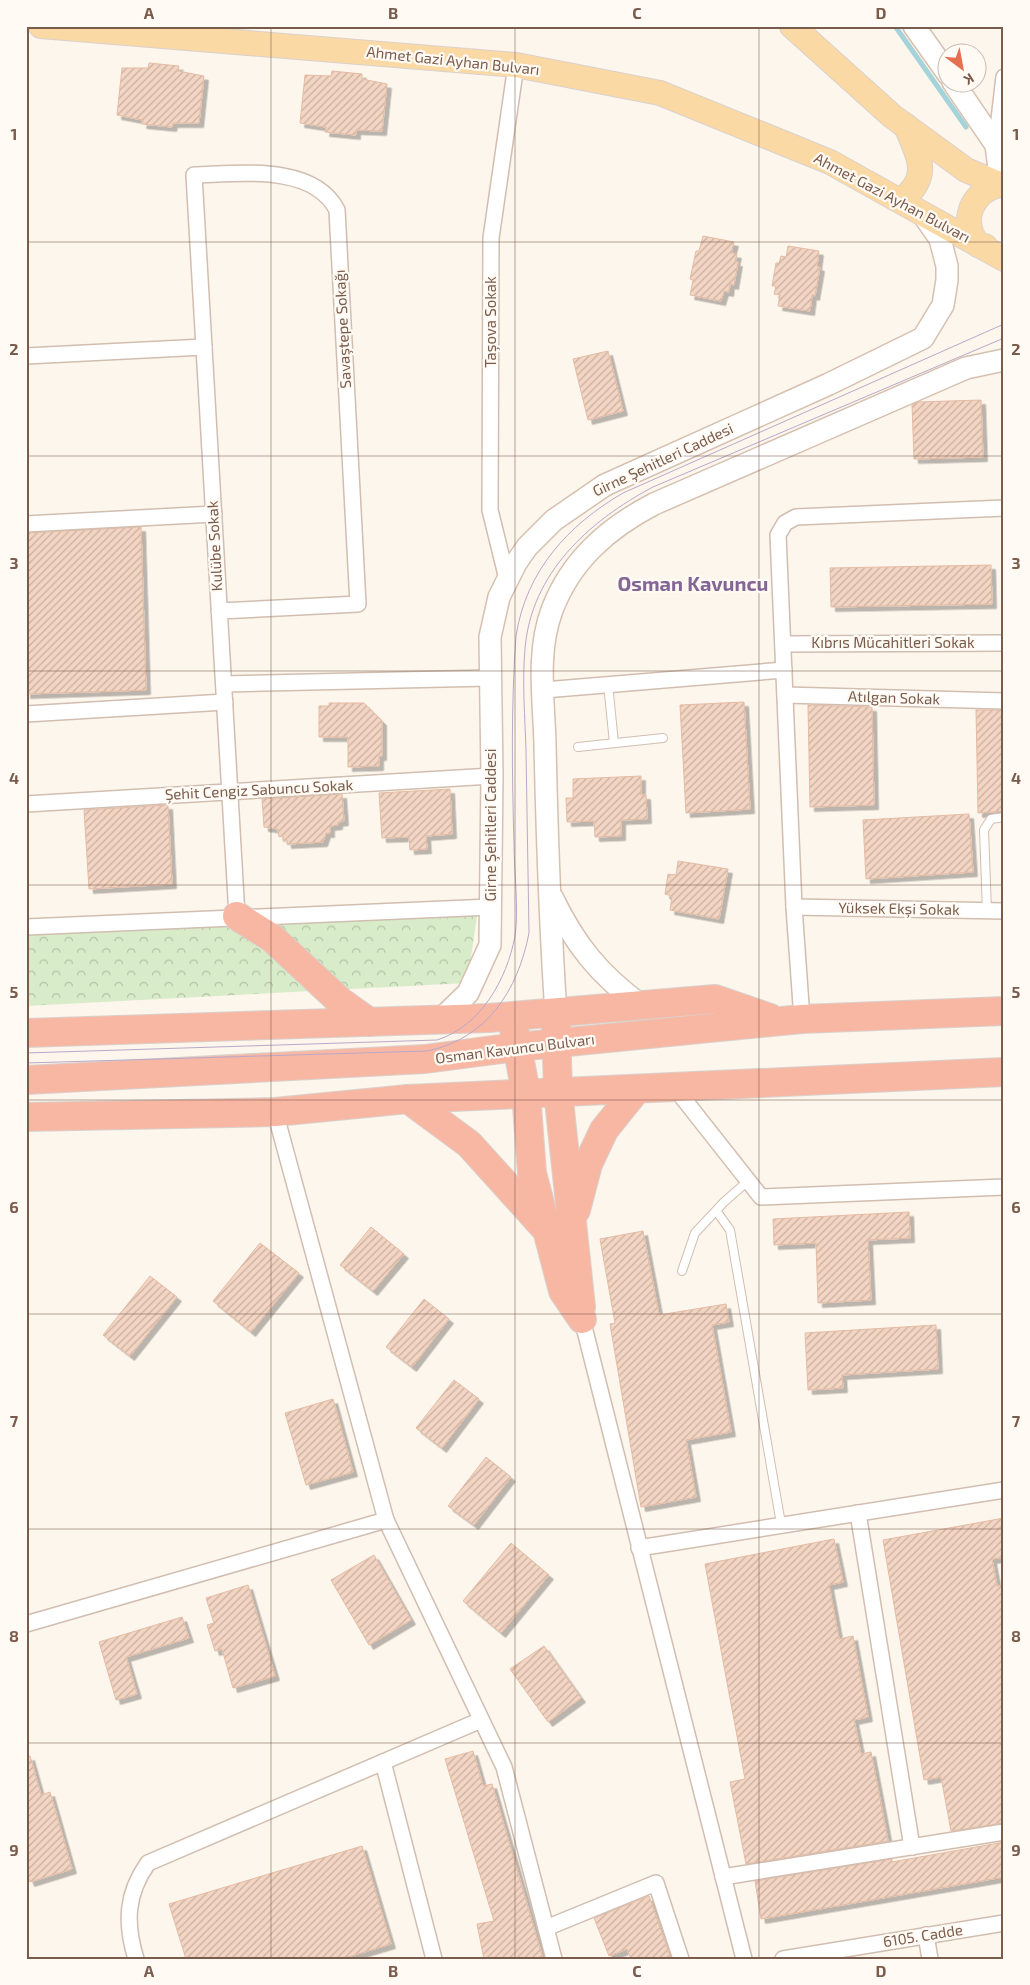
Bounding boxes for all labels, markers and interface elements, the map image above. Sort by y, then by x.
text: A [144,3,155,22]
text: B [388,3,398,22]
text: C [632,3,642,22]
text: D [876,3,887,22]
street label: Ahmet Gazi Ayhan Bulvarı [366,42,541,78]
north arrow [938,42,988,92]
text: K [961,70,977,89]
text: 1 [11,124,17,143]
text: 1 [1013,124,1019,143]
street label: Ahmet Gazi Ayhan Bulvarı [811,148,974,246]
street label: Savaştepe Sokağı [330,269,355,389]
street label: Taşova Sokak [481,276,500,368]
text: 2 [9,339,19,358]
text: 2 [1011,339,1021,358]
street label: Girne Şehitleri Caddesi [590,419,736,500]
street label: Kulübe Sokak [203,500,225,592]
text: 3 [9,553,19,572]
text: 3 [1011,553,1021,572]
district label: Osman Kavuncu [618,571,768,595]
street label: Kıbrıs Mücahitleri Sokak [811,633,975,651]
street label: Atılgan Sokak [848,686,941,708]
street label: Girne Şehitleri Caddesi [481,749,500,901]
text: 4 [9,768,19,787]
text: 4 [1011,768,1021,787]
street label: Şehit Cengiz Sabuncu Sokak [164,775,354,804]
street label: Yüksek Ekşi Sokak [838,898,960,919]
text: 5 [10,982,19,1001]
text: 5 [1012,982,1021,1001]
street label: Osman Kavuncu Bulvarı [434,1029,596,1067]
text: 6 [9,1197,19,1216]
text: 6 [1011,1197,1021,1216]
text: 7 [10,1411,19,1430]
text: 7 [1012,1411,1021,1430]
text: 8 [9,1626,19,1645]
text: 8 [1011,1626,1021,1645]
text: 9 [9,1840,19,1859]
text: 9 [1011,1840,1021,1859]
street label: 6105. Cadde [882,1920,964,1950]
text: A [144,1961,155,1980]
text: B [388,1961,398,1980]
text: C [632,1961,642,1980]
text: D [876,1961,887,1980]

